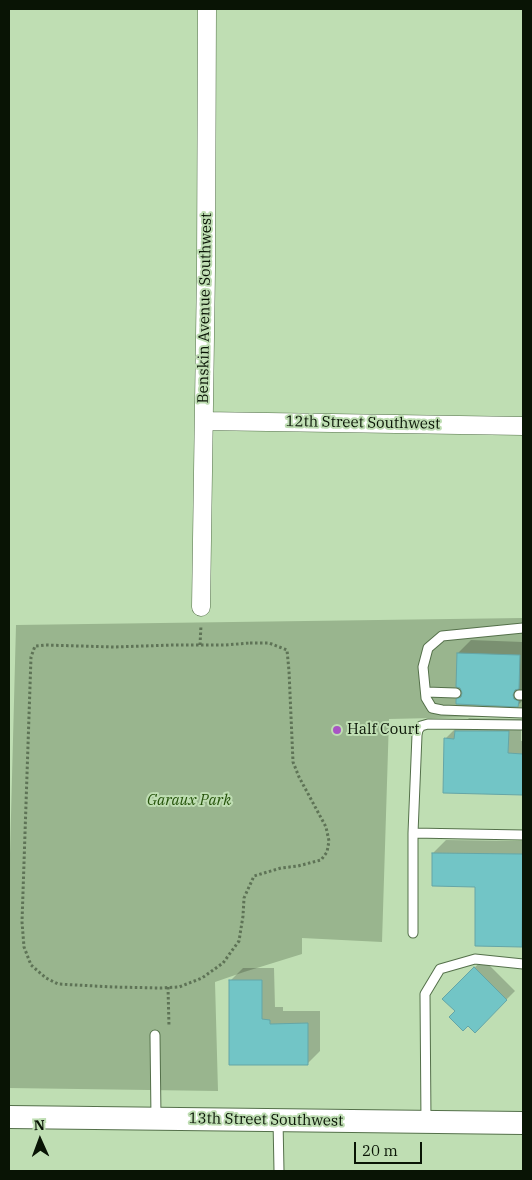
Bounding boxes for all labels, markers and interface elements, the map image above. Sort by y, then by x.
street label: Benskin Avenue Southwest [194,212,216,404]
street label: 12th Street Southwest [285,413,441,433]
place label: Half Court [347,721,420,739]
marker: Half Court [331,724,343,736]
park label: Garaux Park [147,792,231,810]
street label: 13th Street Southwest [188,1110,344,1130]
north arrow [15,1115,65,1165]
text: N [34,1116,45,1134]
scale bar [357,1132,424,1164]
text: 20 m [362,1141,398,1160]

